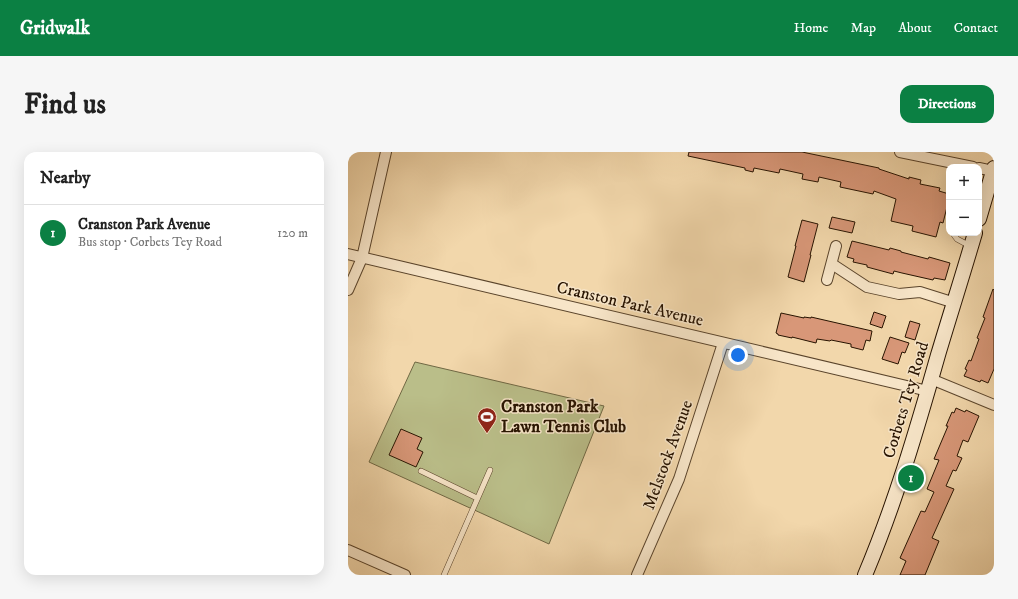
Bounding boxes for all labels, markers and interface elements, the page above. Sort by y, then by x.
text: Gridwalk [20,17,90,40]
text: Home [794,19,828,37]
text: Map [850,19,876,37]
text: About [898,19,932,37]
text: Contact [954,19,998,37]
button: Directions [900,85,994,123]
text: Find us [24,87,106,122]
map controls [946,164,982,236]
button: + [946,164,982,200]
text: Nearby [40,167,90,189]
button: − [946,200,982,236]
text: Cranston Park Avenue [78,215,210,234]
text: 1 [51,225,55,241]
text: 120 m [277,225,308,241]
text: Bus stop · Corbets Tey Road [78,234,222,250]
street label: Cranston Park Avenue [554,276,706,332]
street label: Corbets Tey Road [878,339,934,461]
your location [728,345,748,365]
place label: Cranston Park Lawn Tennis Club [501,396,626,438]
street label: Melstock Avenue [638,397,698,513]
sports icon: Cranston Park Lawn Tennis Club [476,406,498,434]
pin: 1 [898,463,924,493]

